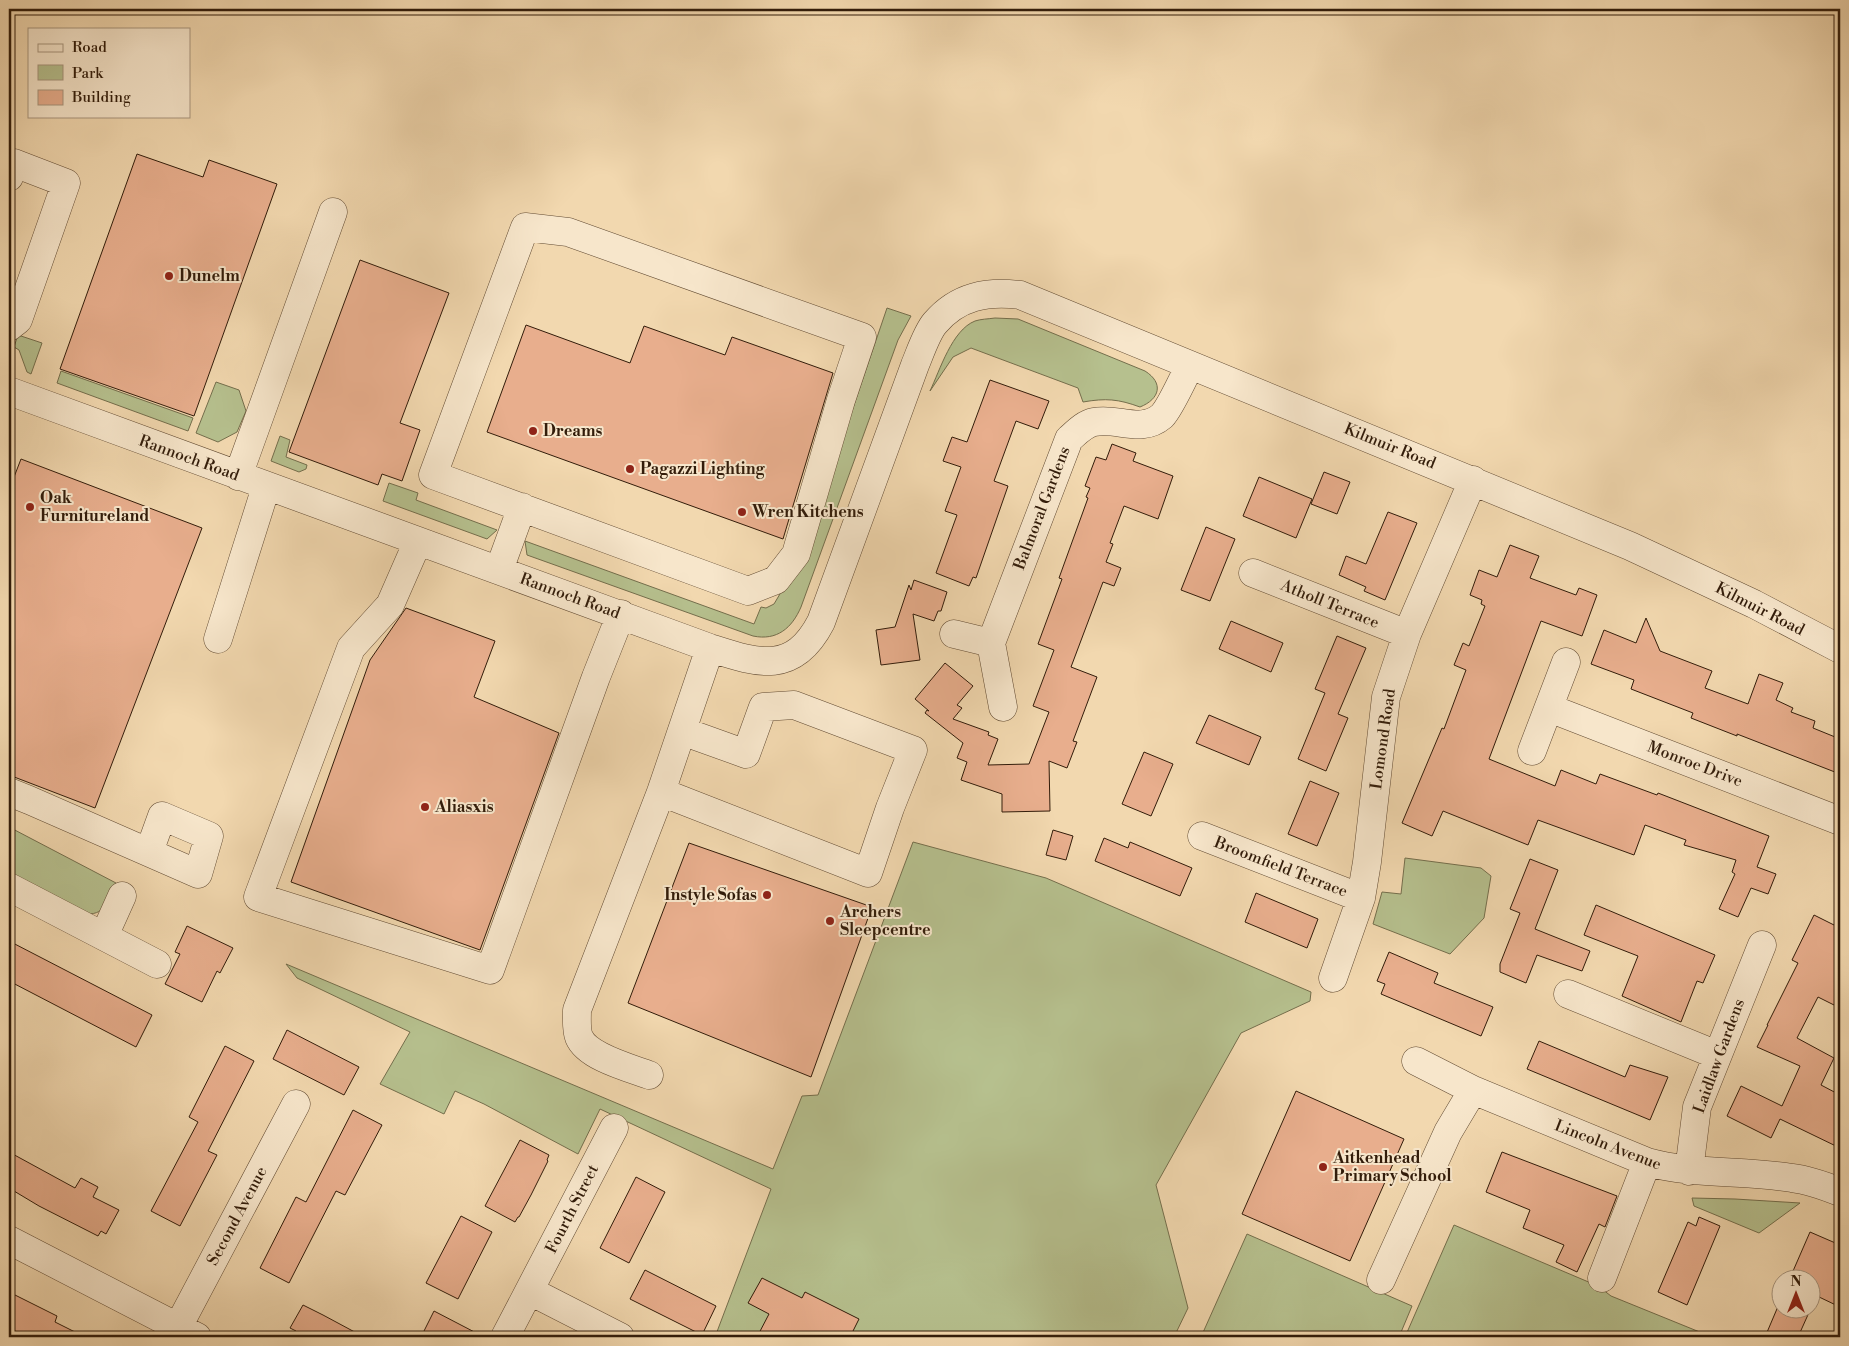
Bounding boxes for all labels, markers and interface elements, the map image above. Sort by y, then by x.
legend [28,28,190,118]
text: Road [72,38,107,57]
text: Park [72,64,104,83]
text: Building [71,88,131,107]
place label: Dunelm [179,266,240,286]
marker: Dunelm [163,270,175,282]
street label: Kilmuir Road [1341,418,1439,474]
place label: Dreams [543,421,603,441]
marker: Dreams [527,425,539,437]
street label: Rannoch Road [136,431,242,485]
street label: Balmoral Gardens [1009,444,1075,573]
place label: Pagazzi Lighting [640,459,765,479]
marker: Pagazzi Lighting [624,463,636,475]
place label: Oak Furnitureland [40,488,149,526]
marker: Oak Furnitureland [24,501,36,513]
place label: Wren Kitchens [751,502,864,522]
marker: Wren Kitchens [736,506,748,518]
street label: Rannoch Road [517,569,623,623]
street label: Atholl Terrace [1277,575,1382,633]
street label: Kilmuir Road [1712,578,1808,640]
street label: Lomond Road [1366,687,1400,791]
street label: Monroe Drive [1645,737,1745,791]
place label: Aliasxis [434,797,494,817]
marker: Aliasxis [419,801,431,813]
street label: Broomfield Terrace [1211,832,1350,902]
place label: Instyle Sofas [664,885,757,905]
marker: Instyle Sofas [761,889,773,901]
place label: Archers Sleepcentre [839,902,931,940]
marker: Archers Sleepcentre [824,915,836,927]
street label: Laidlaw Gardens [1689,996,1749,1116]
street label: Lincoln Avenue [1552,1115,1664,1175]
place label: Aitkenhead Primary School [1332,1148,1452,1186]
street label: Fourth Street [541,1161,603,1257]
marker: Aitkenhead Primary School [1317,1161,1329,1173]
street label: Second Avenue [203,1163,271,1269]
north arrow [1772,1268,1822,1318]
text: N [1790,1273,1802,1291]

